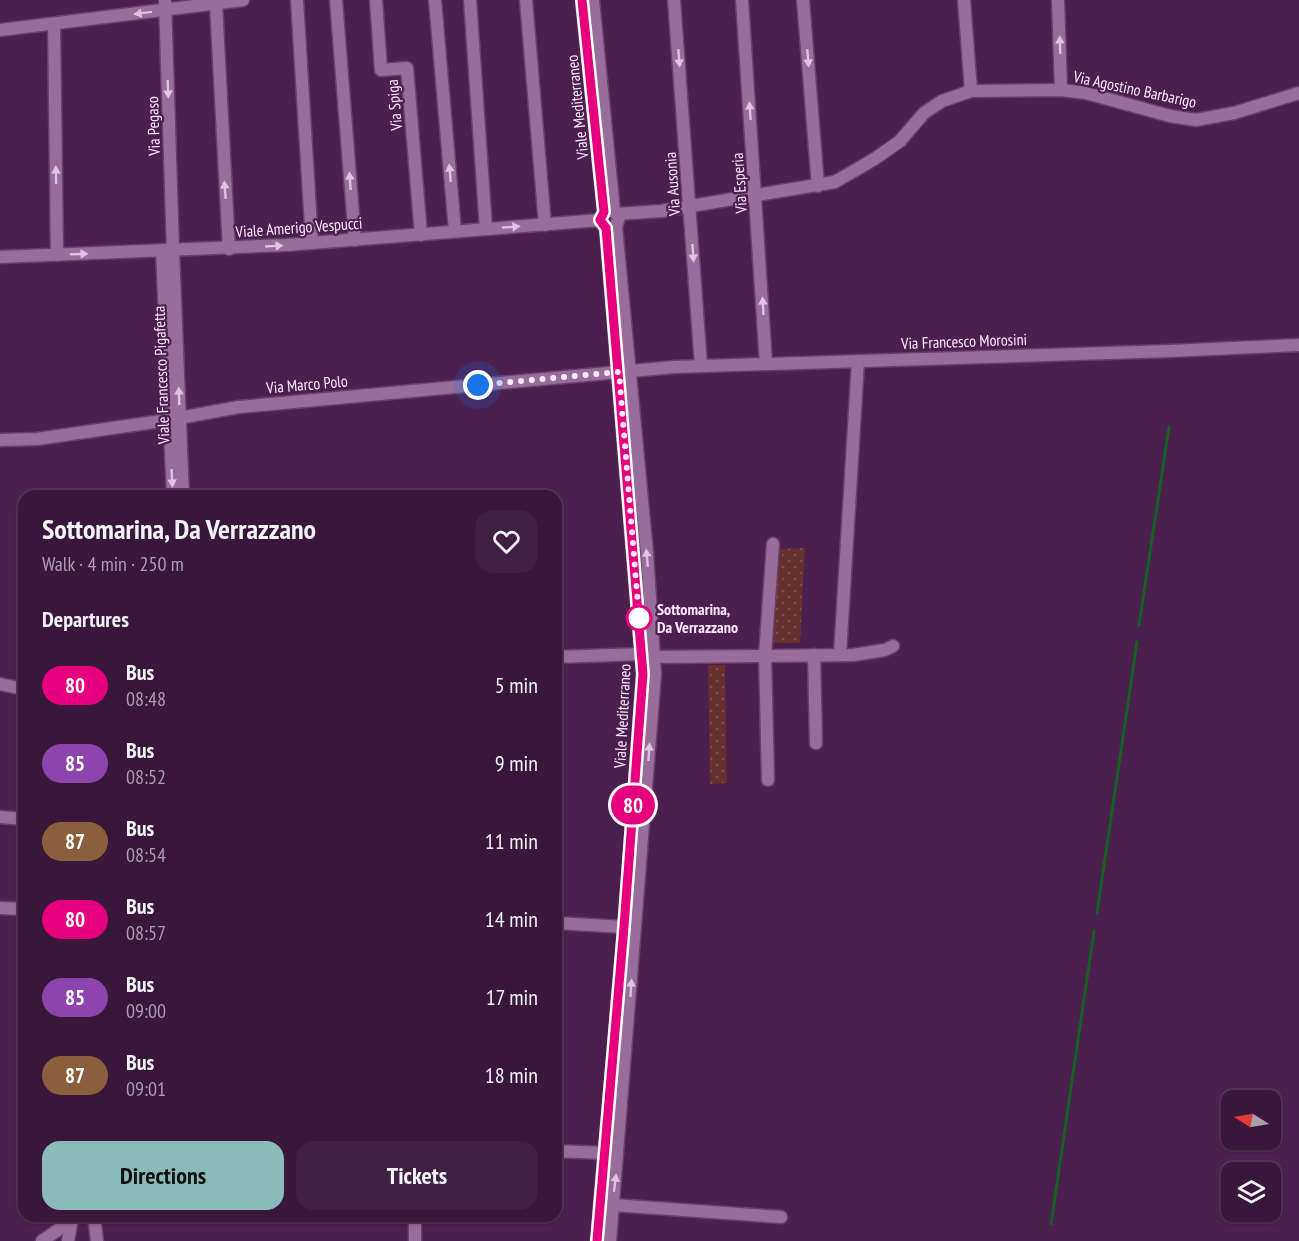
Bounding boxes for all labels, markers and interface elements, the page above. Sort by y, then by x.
one-way arrow [133,8,152,17]
one-way arrow [1055,35,1064,54]
one-way arrow [674,49,684,68]
one-way arrow [803,49,813,68]
street label: Viale Mediterraneo [562,54,593,161]
street label: Via Agostino Barbarigo [1071,66,1198,112]
street label: Via Spiga [382,79,406,132]
one-way arrow [163,80,173,99]
street label: Via Pegaso [142,96,164,157]
one-way arrow [745,101,755,120]
street label: Via Ausonia [660,151,684,218]
street label: Via Esperia [727,152,751,215]
one-way arrow [445,164,454,183]
one-way arrow [51,166,61,185]
one-way arrow [345,172,355,191]
one-way arrow [220,181,229,200]
street label: Viale Amerigo Vespucci [234,213,363,241]
one-way arrow [501,223,520,232]
one-way arrow [265,241,284,251]
one-way arrow [688,243,698,262]
one-way arrow [70,250,89,259]
one-way arrow [758,296,767,315]
street label: Viale Francesco Pigafetta [149,305,173,446]
street label: Via Francesco Morosini [900,329,1027,353]
street label: Via Marco Polo [264,370,349,398]
your location [463,370,493,400]
one-way arrow [174,387,183,406]
one-way arrow [167,468,176,487]
text: Sottomarina, Da Verrazzano [42,510,316,547]
button: heart [475,510,538,573]
one-way arrow [642,548,652,567]
text: Walk · 4 min · 250 m [42,551,184,577]
place label: Sottomarina, Da Verrazzano [657,599,738,637]
text: Departures [42,605,129,633]
marker: Sottomarina, Da Verrazzano [626,605,652,631]
text: Bus [126,658,154,686]
street label: Viale Mediterraneo [609,663,635,770]
text: 5 min [495,671,538,699]
text: 80 [65,672,85,699]
text: 08:48 [126,686,166,712]
text: Bus [126,736,154,764]
one-way arrow [645,743,654,762]
text: 9 min [495,749,538,777]
text: 85 [65,750,85,777]
text: 08:52 [126,764,166,790]
line badge: 80 [606,786,660,824]
text: 80 [623,792,643,819]
text: Bus [126,814,154,842]
text: 11 min [485,827,538,855]
text: 87 [65,828,85,855]
text: 08:54 [126,842,166,868]
text: Bus [126,892,154,920]
text: 14 min [485,905,538,933]
text: 80 [65,906,85,933]
text: 08:57 [126,920,166,946]
text: Bus [126,970,154,998]
one-way arrow [626,979,636,998]
text: 17 min [486,983,538,1011]
text: 85 [65,984,85,1011]
text: 09:00 [126,998,166,1024]
text: Bus [126,1048,154,1076]
text: 18 min [485,1061,538,1089]
text: 87 [65,1062,85,1089]
text: 09:01 [126,1076,166,1102]
north arrow [1221,1090,1281,1150]
map controls [1221,1090,1281,1222]
button: Directions [42,1141,284,1210]
button: Tickets [296,1141,538,1210]
button: layers [1221,1162,1281,1222]
one-way arrow [610,1173,620,1192]

